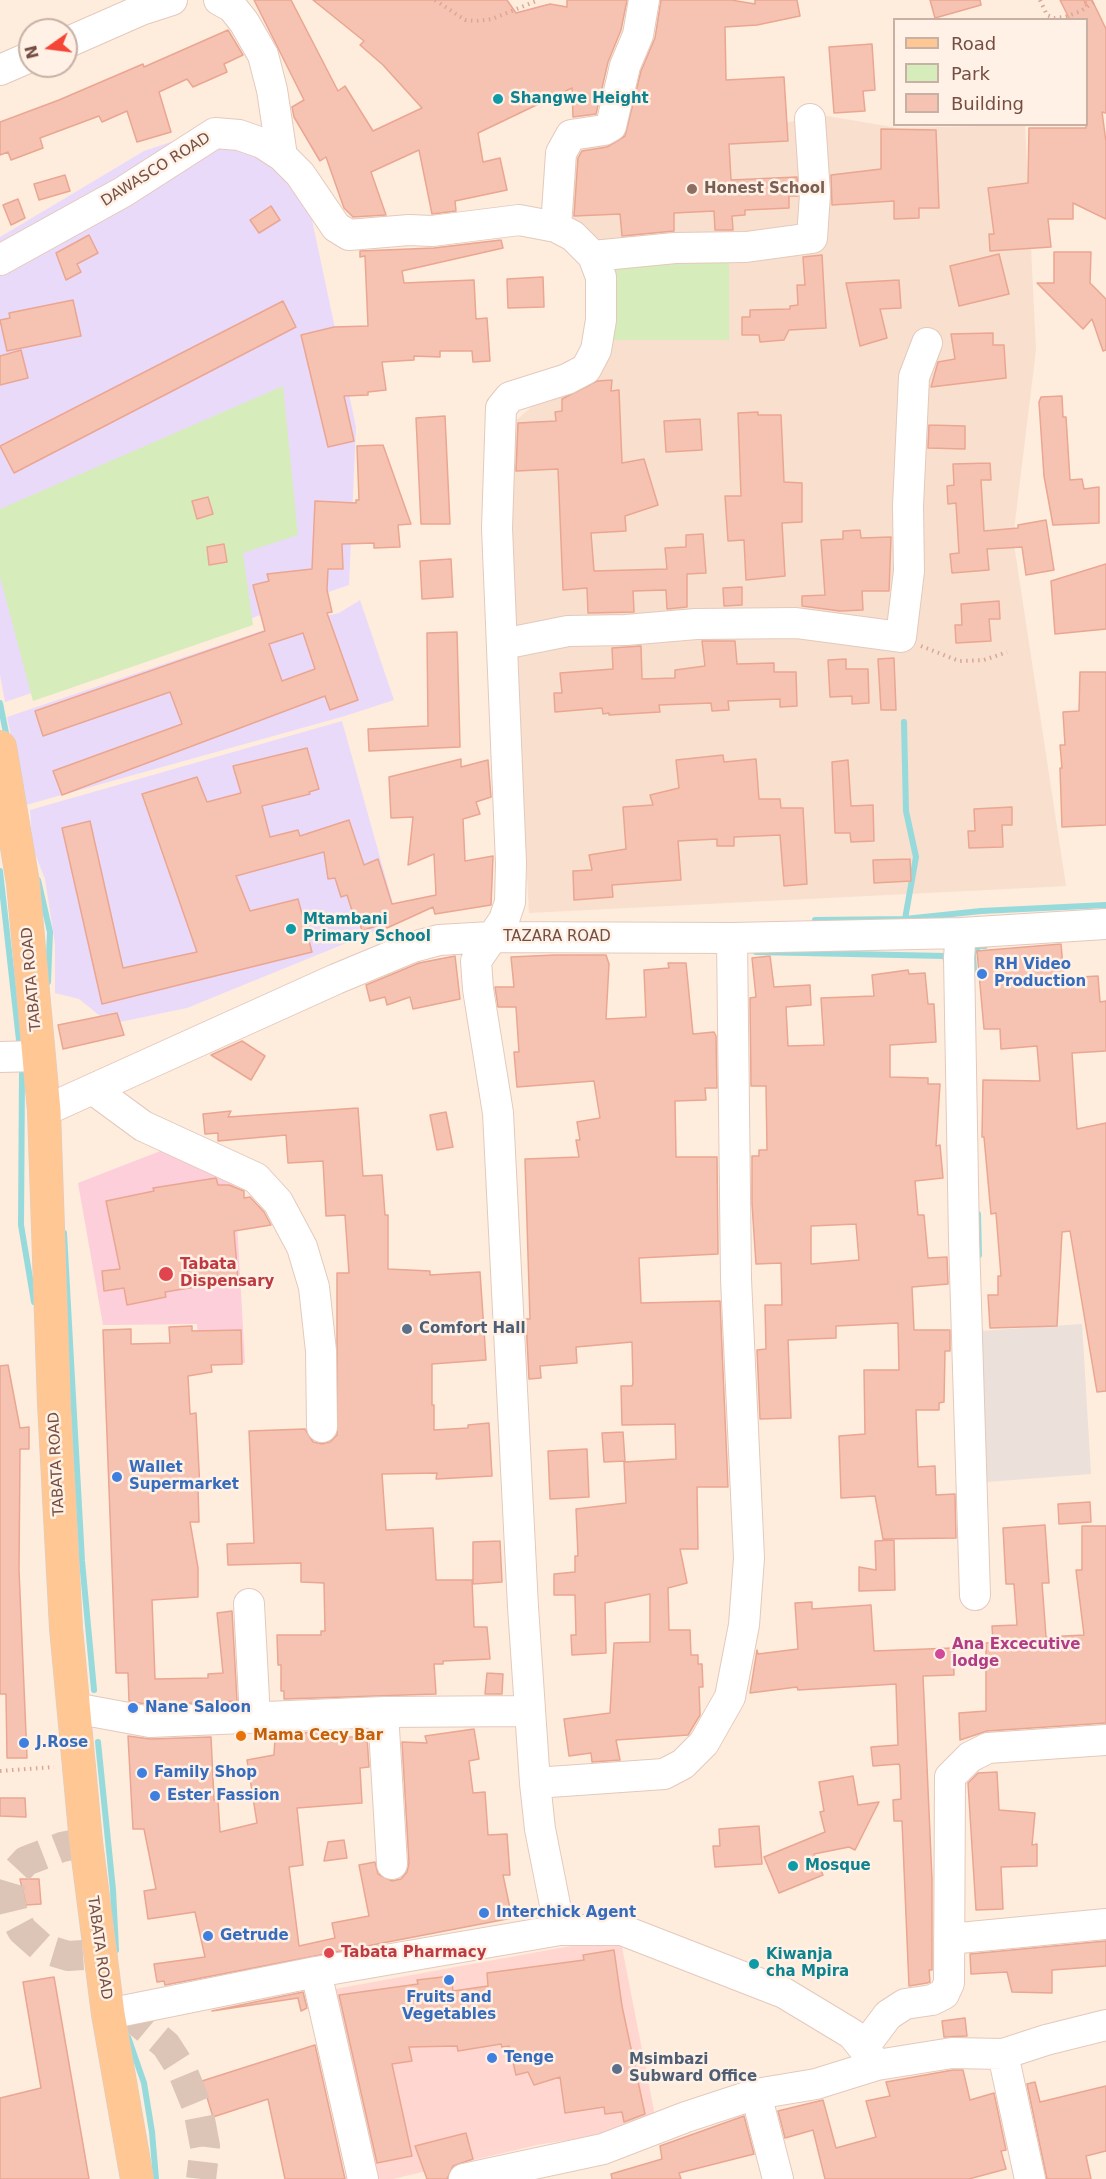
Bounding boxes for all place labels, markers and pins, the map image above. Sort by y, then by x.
place label: Shangwe Height [510,90,649,108]
marker: Shangwe Height [491,92,505,106]
place label: Honest School [704,180,825,198]
marker: Honest School [685,182,699,196]
place label: Mtambani Primary School [303,911,431,946]
marker: Mtambani Primary School [284,922,298,936]
place label: RH Video Production [994,956,1086,991]
marker: RH Video Production [975,967,989,981]
place label: Tabata Dispensary [180,1256,274,1291]
marker: Tabata Dispensary [157,1265,175,1283]
place label: Comfort Hall [419,1320,526,1338]
marker: Comfort Hall [400,1322,414,1336]
place label: Wallet Supermarket [129,1459,239,1494]
marker: Wallet Supermarket [110,1470,124,1484]
place label: Ana Excecutive lodge [952,1636,1080,1671]
marker: Ana Excecutive lodge [933,1647,947,1661]
place label: Nane Saloon [145,1699,251,1717]
marker: Nane Saloon [126,1701,140,1715]
place label: Mama Cecy Bar [253,1727,383,1745]
marker: Mama Cecy Bar [234,1729,248,1743]
place label: J.Rose [36,1734,88,1752]
marker: J.Rose [17,1736,31,1750]
place label: Family Shop [154,1764,257,1782]
marker: Family Shop [135,1766,149,1780]
place label: Ester Fassion [167,1787,280,1805]
marker: Ester Fassion [148,1789,162,1803]
place label: Mosque [805,1857,871,1875]
marker: Mosque [786,1859,800,1873]
place label: Interchick Agent [496,1904,636,1922]
marker: Interchick Agent [477,1906,491,1920]
place label: Getrude [220,1927,289,1945]
marker: Getrude [201,1929,215,1943]
place label: Tabata Pharmacy [341,1944,486,1962]
marker: Tabata Pharmacy [322,1946,336,1960]
place label: Kiwanja cha Mpira [766,1946,849,1981]
marker: Kiwanja cha Mpira [747,1957,761,1971]
marker: Fruits and Vegetables [442,1973,456,1987]
place label: Fruits and Vegetables [402,1989,496,2024]
place label: Tenge [504,2049,554,2067]
marker: Tenge [485,2051,499,2065]
place label: Msimbazi Subward Office [629,2051,757,2086]
marker: Msimbazi Subward Office [610,2062,624,2076]

